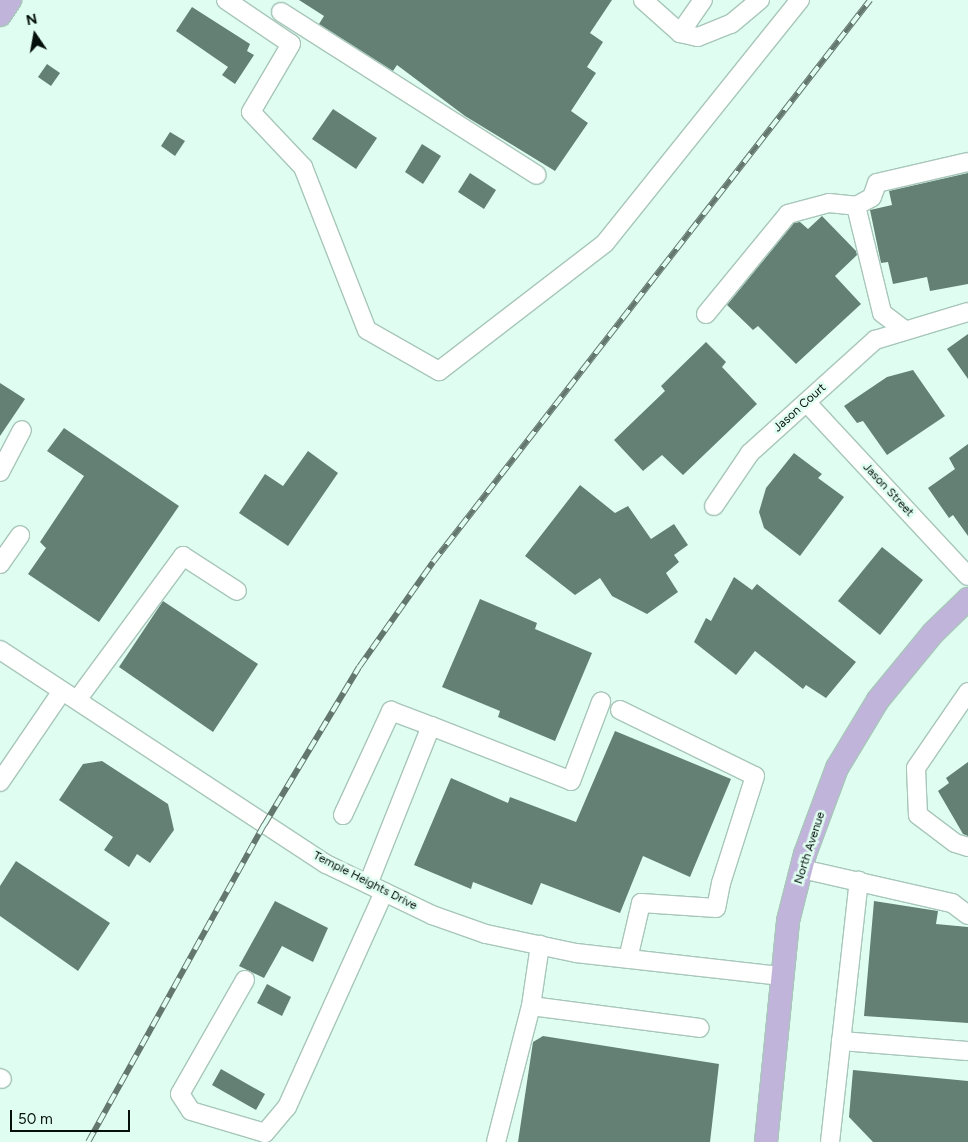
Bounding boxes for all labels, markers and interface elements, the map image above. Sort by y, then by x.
north arrow [10,10,60,60]
text: N [25,10,39,29]
street label: Jason Court [771,381,829,435]
street label: Jason Street [860,460,916,520]
street label: North Avenue [792,810,828,886]
street label: Temple Heights Drive [311,849,419,913]
scale bar [12,1100,132,1132]
text: 50 m [18,1110,53,1128]

